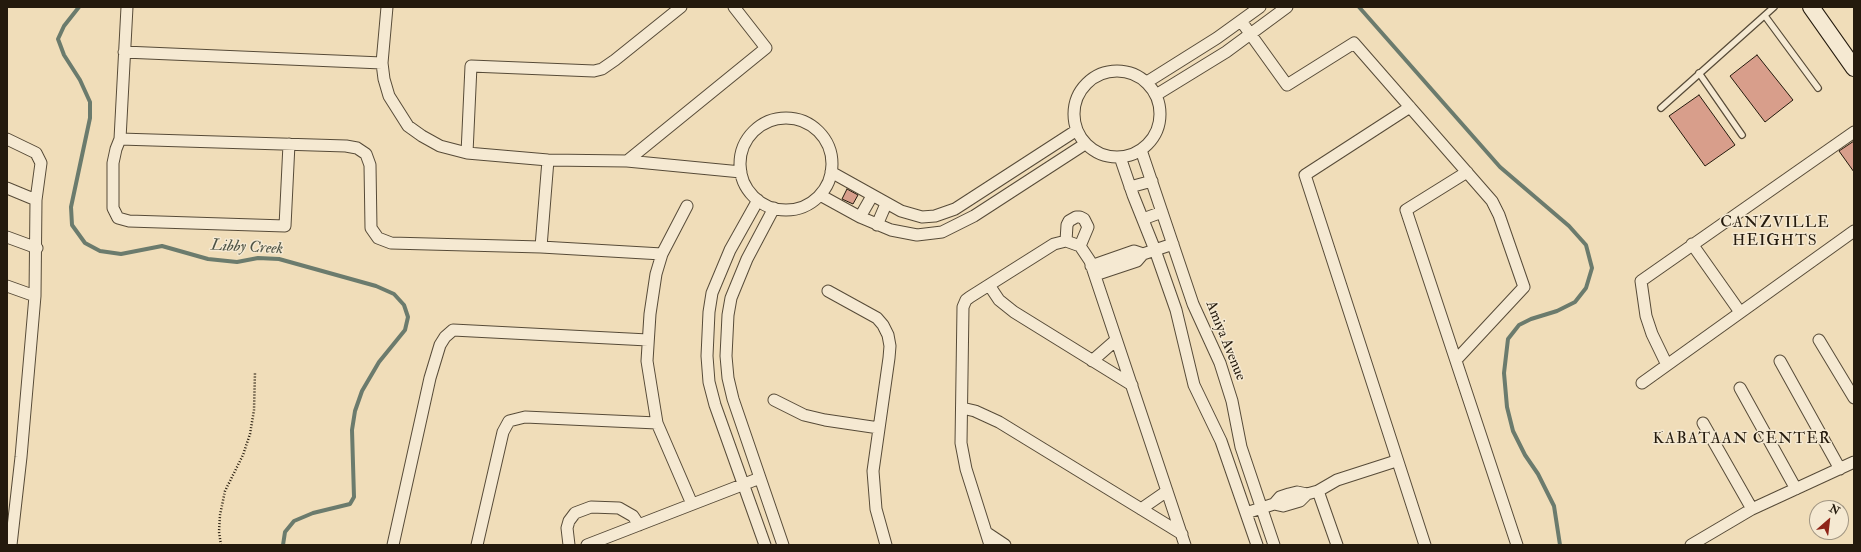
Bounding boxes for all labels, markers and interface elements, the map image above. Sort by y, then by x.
district label: CANZVILLE HEIGHTS [1720,214,1830,252]
water label: Libby Creek [210,237,284,259]
street label: Amiya Avenue [1201,298,1249,384]
district label: KABATAAN CENTER [1653,430,1831,450]
north arrow [1809,500,1849,540]
text: N [1827,502,1842,518]

